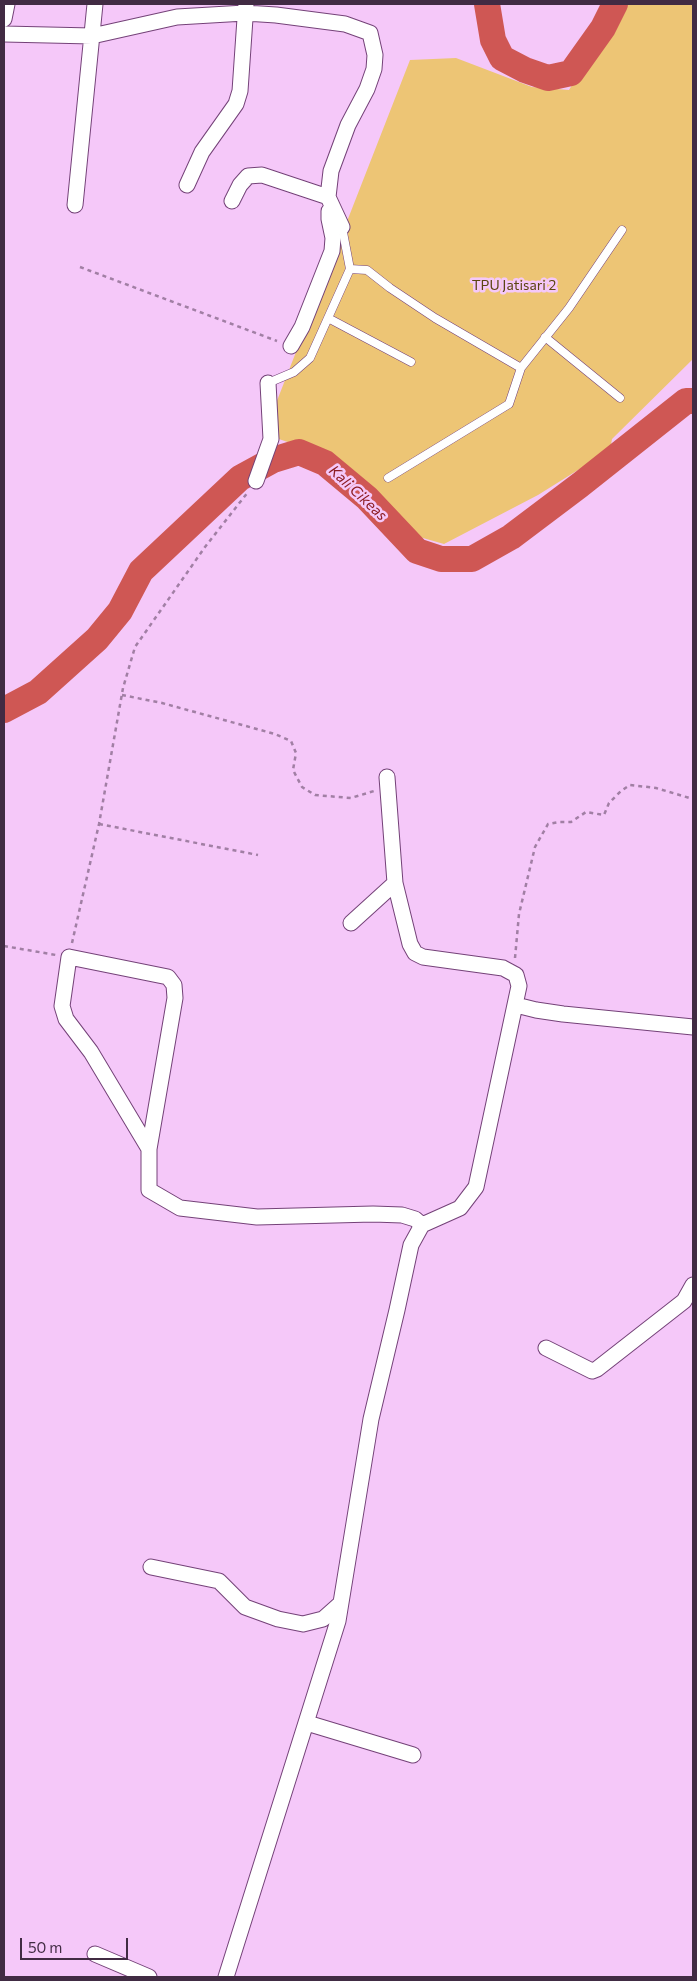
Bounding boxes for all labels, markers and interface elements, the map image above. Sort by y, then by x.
park label: TPU Jatisari 2 [472,277,556,293]
water label: Kali Cikeas [325,462,391,524]
scale bar [22,1928,130,1960]
text: 50 m [28,1938,62,1956]

